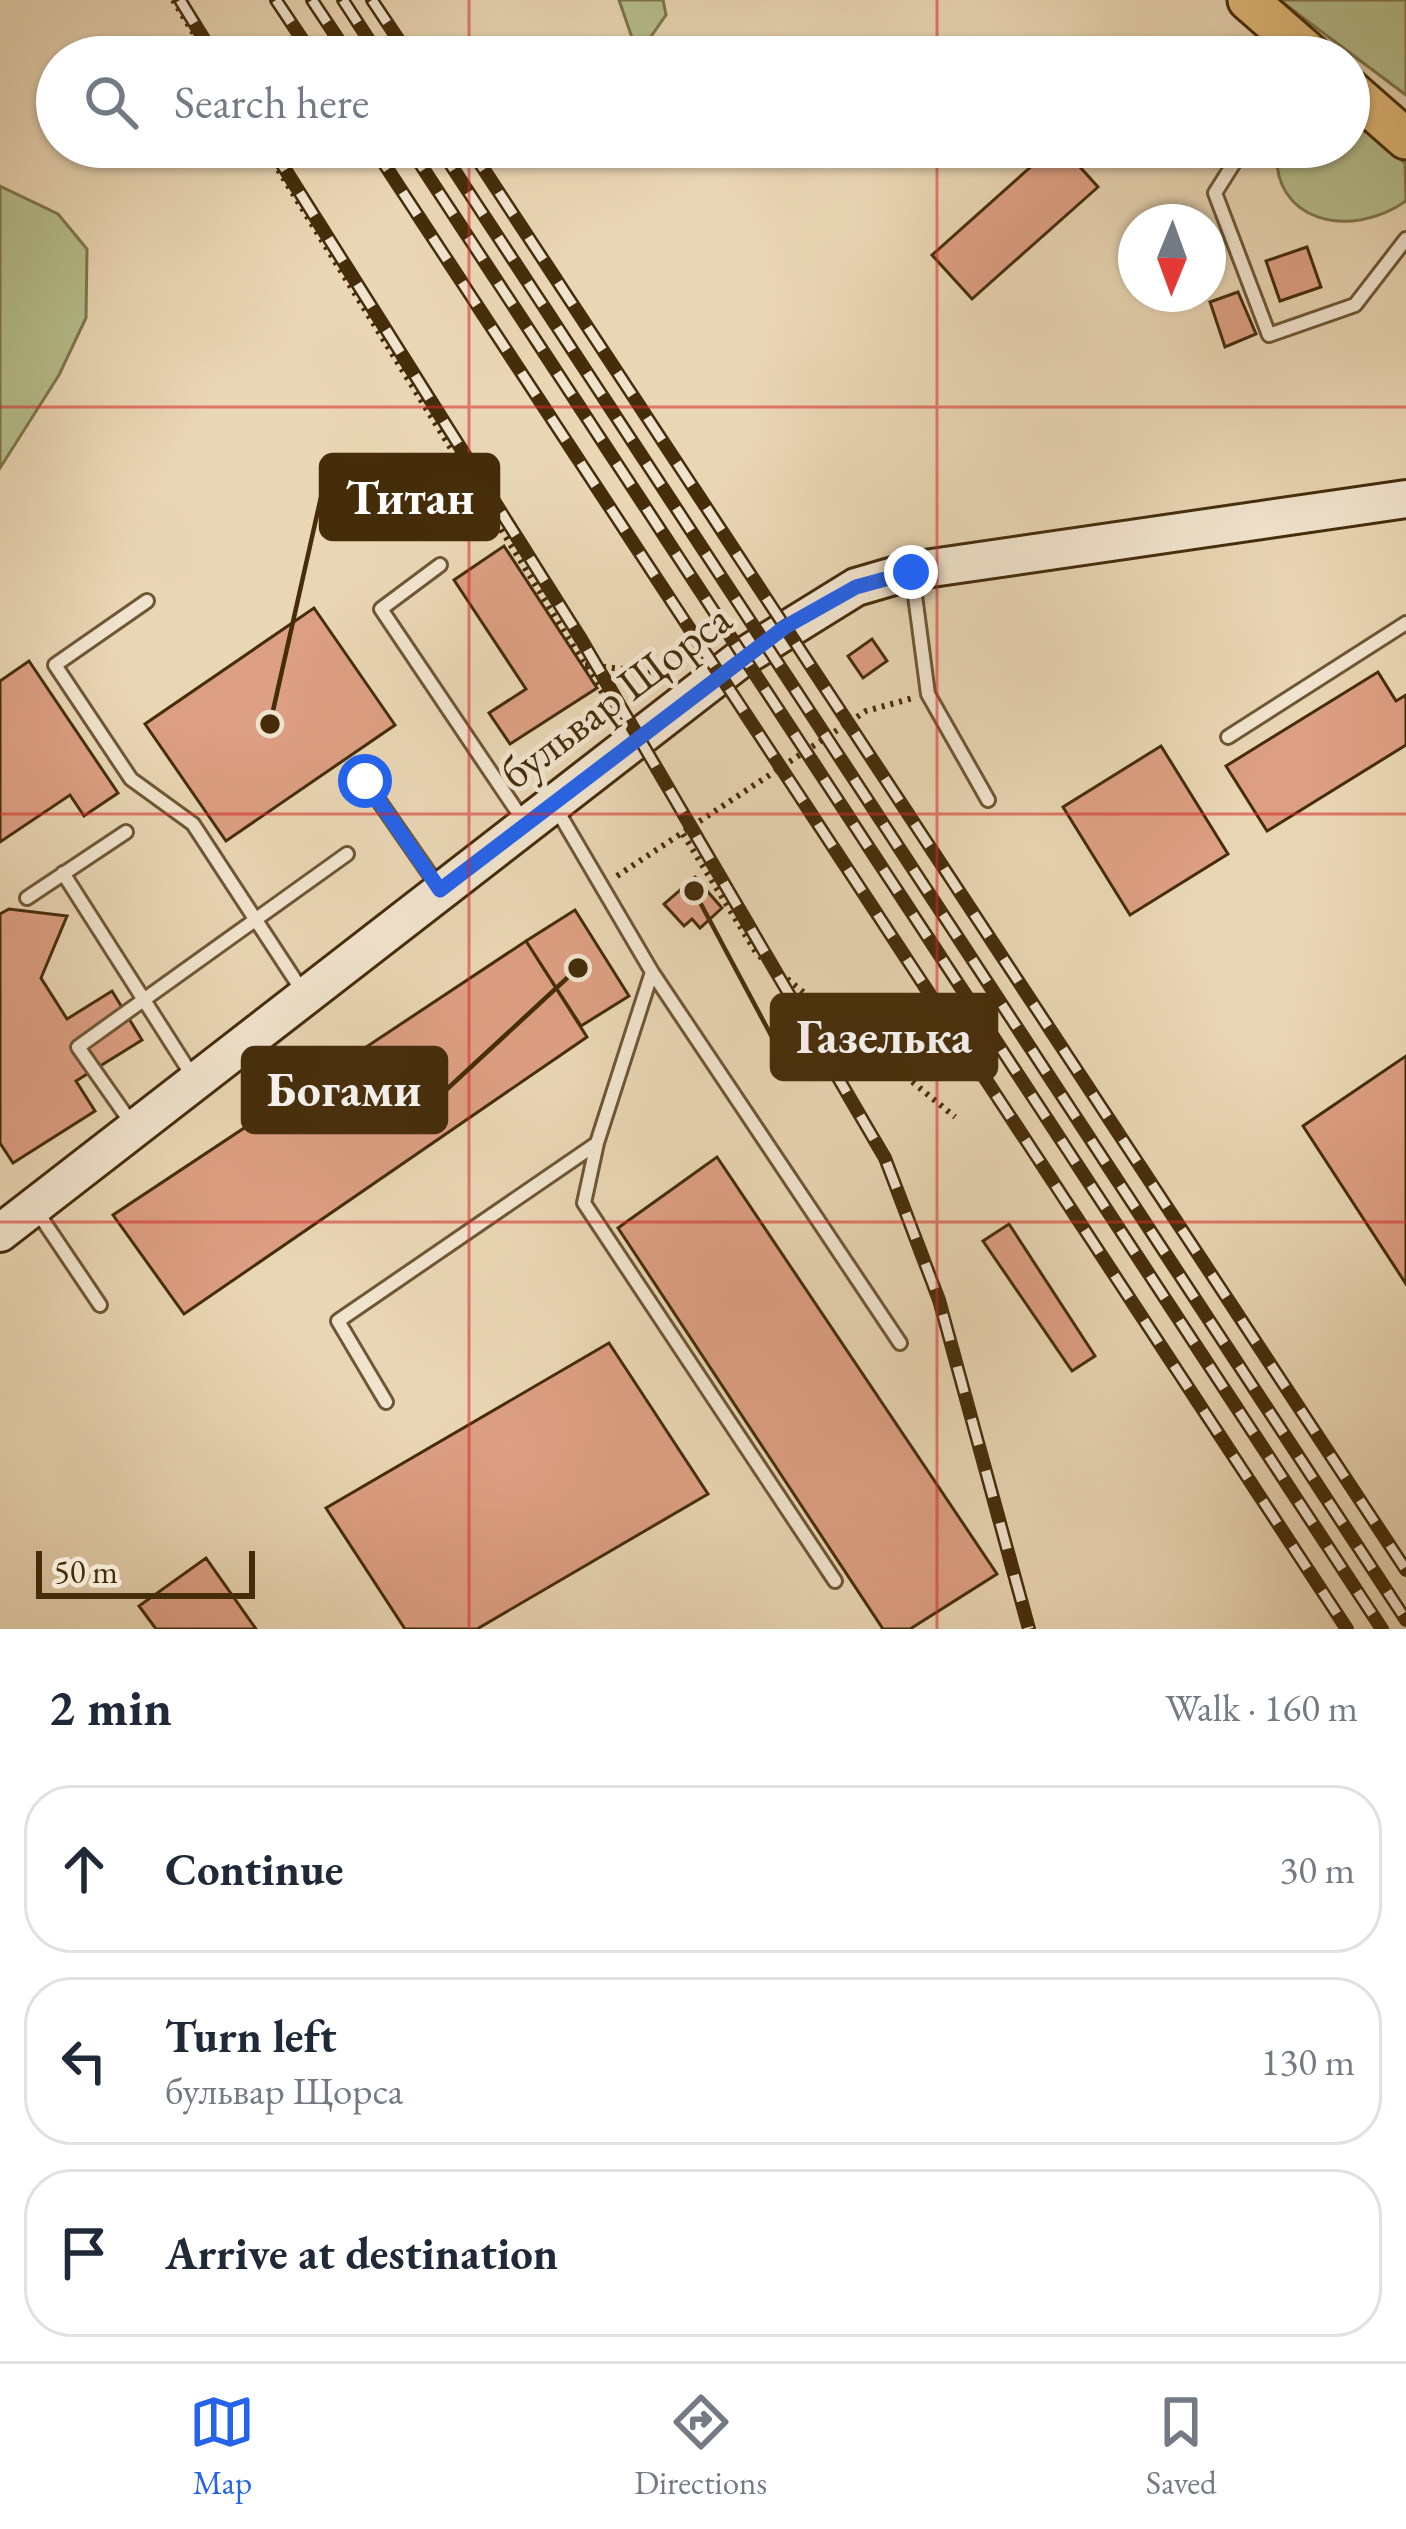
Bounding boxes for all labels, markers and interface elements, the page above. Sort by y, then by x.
search box [36,36,1370,168]
icon: search [78,69,144,135]
text: Search here [174,73,369,131]
north arrow [1118,204,1226,312]
callout: Титан [321,455,498,539]
text: Титан [345,466,475,528]
route end [884,545,938,599]
street label: бульвар Щорса [488,589,742,801]
route start [338,754,392,808]
callout: Газелька [772,995,996,1079]
text: Газелька [796,1005,973,1067]
callout: Богами [243,1048,446,1132]
text: Богами [266,1058,422,1120]
scale bar [36,1545,255,1598]
text: 50 m [54,1550,118,1593]
text: 2 min [48,1674,172,1740]
text: Walk · 160 m [1165,1682,1358,1733]
icon: ahead [51,1836,117,1902]
text: Continue [165,1840,343,1898]
text: 30 m [1279,1844,1355,1895]
text: Turn left [165,2007,337,2065]
icon: left [51,2028,117,2094]
text: 130 m [1261,2036,1355,2087]
text: бульвар Щорса [165,2065,403,2116]
icon: arrive [51,2220,117,2286]
text: Arrive at destination [165,2224,558,2282]
tab: Map [189,2389,255,2504]
tab: Directions [634,2389,767,2504]
tab: Saved [1146,2389,1217,2504]

